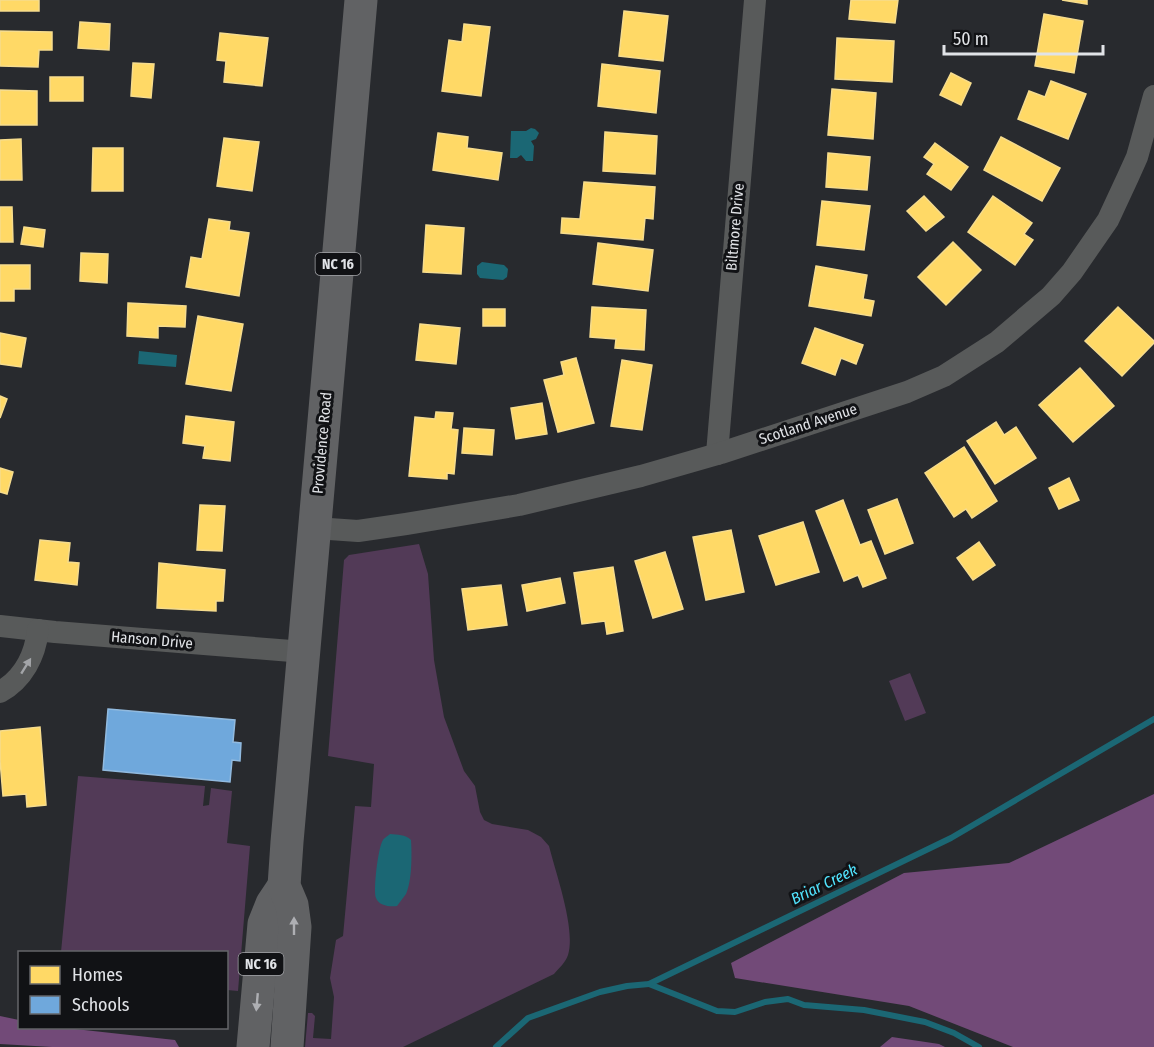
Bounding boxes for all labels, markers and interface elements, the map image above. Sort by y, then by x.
scale bar [944,18,1103,56]
text: 50 m [953,28,989,50]
street label: Biltmore Drive [722,182,748,272]
road number: NC 16 [316,253,360,275]
street label: Providence Road [309,391,335,495]
street label: Scotland Avenue [757,400,859,448]
street label: Hanson Drive [110,627,194,653]
one-way arrow [20,657,31,674]
water label: Briar Creek [788,860,861,908]
one-way arrow [289,916,299,935]
legend [18,951,228,1029]
road number: NC 16 [238,953,284,975]
text: Homes [72,964,123,986]
one-way arrow [252,993,262,1012]
text: Schools [72,994,130,1016]

